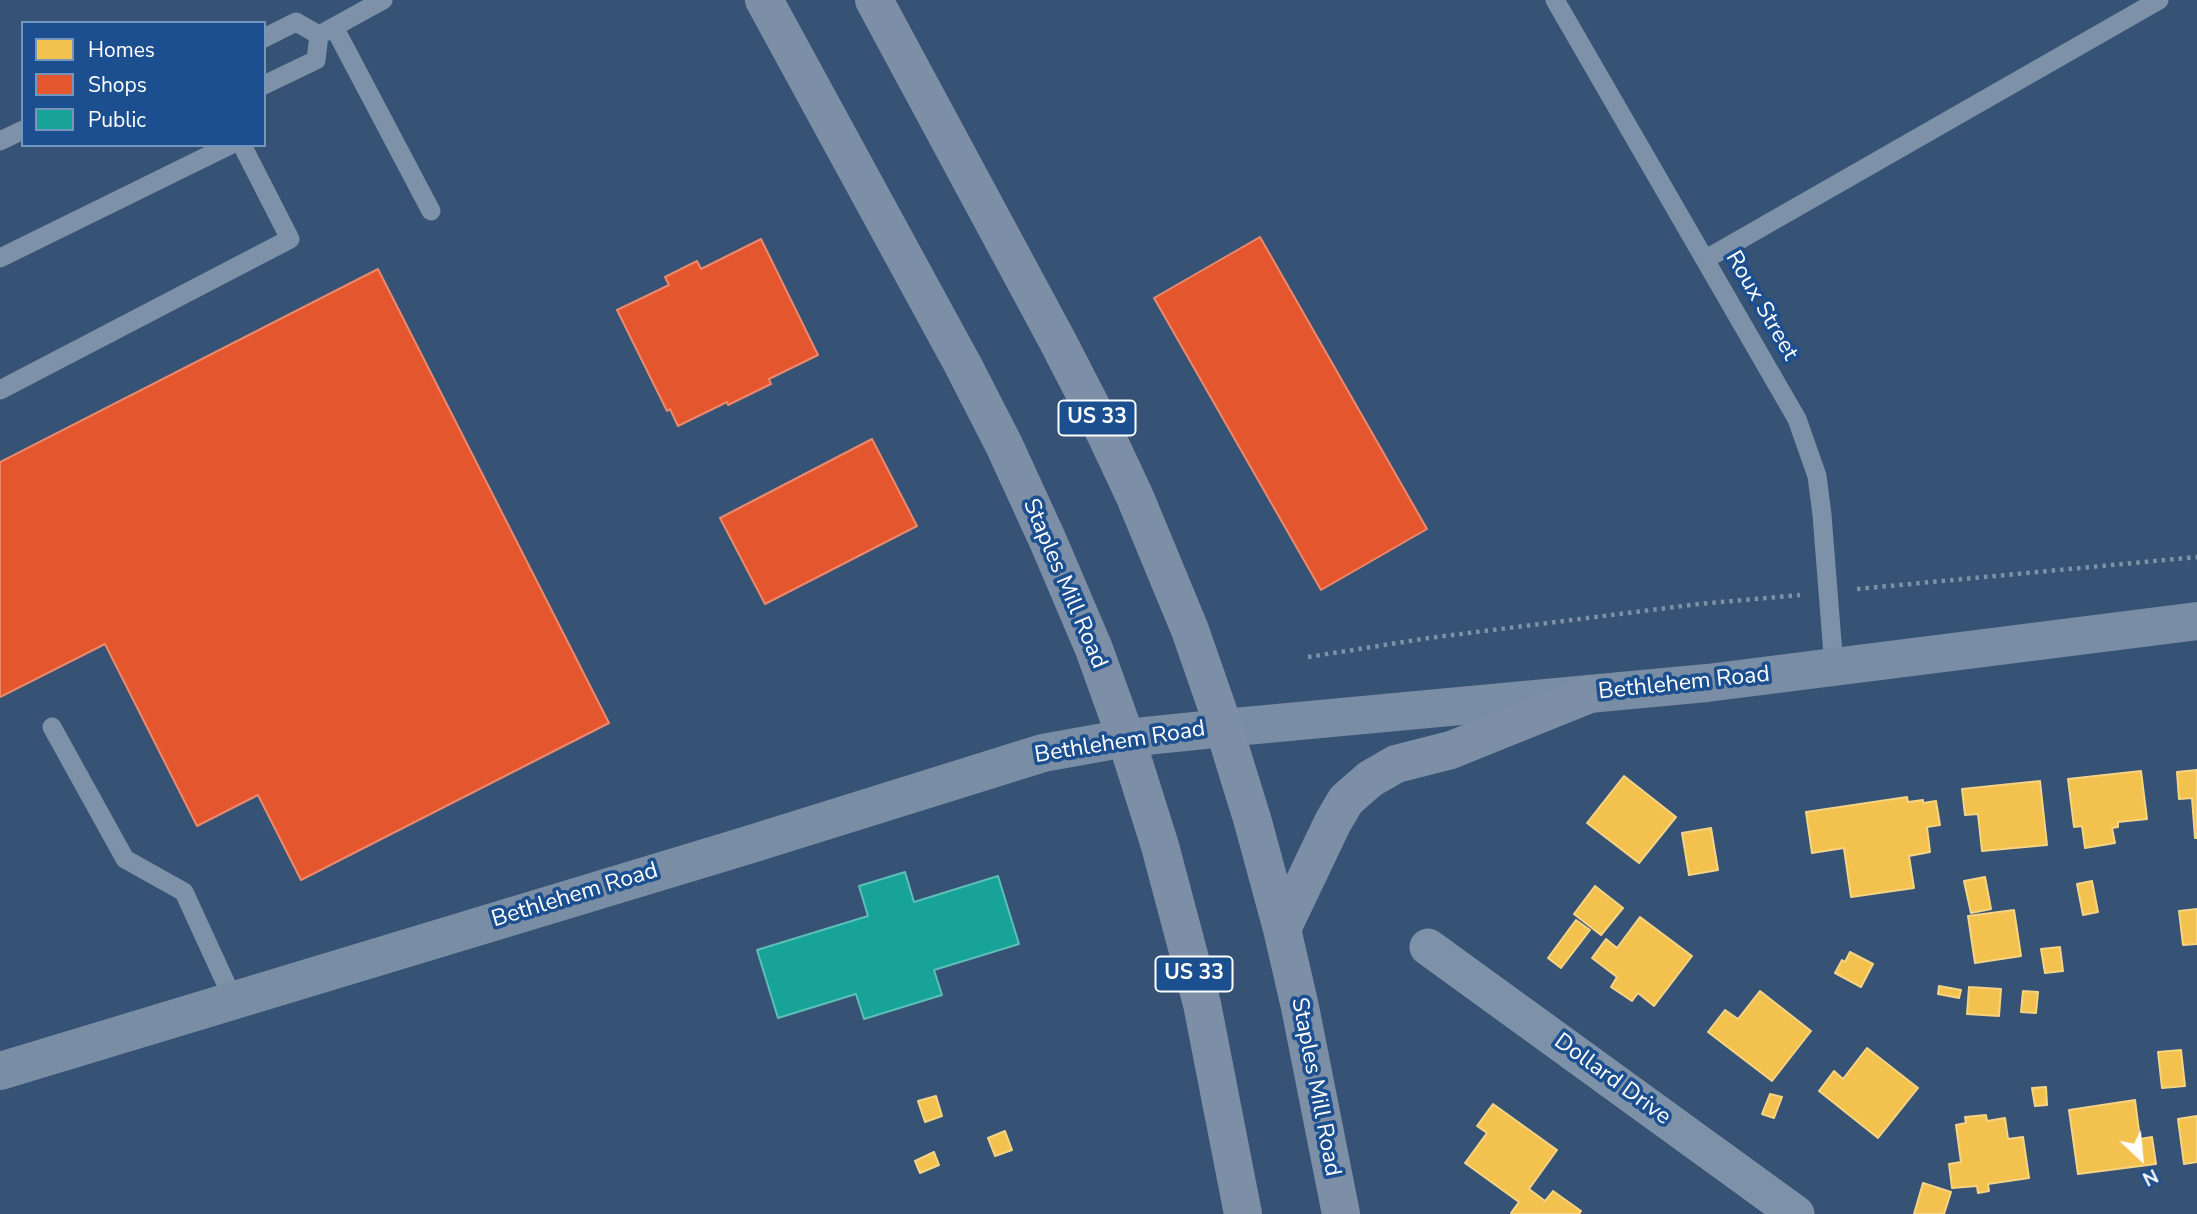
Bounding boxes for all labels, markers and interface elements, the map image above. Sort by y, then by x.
legend [21,21,266,147]
text: Homes [88,36,155,64]
text: Shops [88,71,147,99]
text: Public [88,106,146,134]
street label: Roux Street [1719,246,1803,366]
road number: US 33 [1058,400,1136,436]
street label: Staples Mill Road [1016,495,1112,673]
street label: Bethlehem Road [1597,661,1771,707]
street label: Bethlehem Road [1033,716,1207,770]
street label: Bethlehem Road [489,858,661,934]
road number: US 33 [1156,956,1232,992]
street label: Staples Mill Road [1284,995,1346,1179]
street label: Dollard Drive [1548,1028,1676,1132]
north arrow [2106,1123,2176,1193]
text: N [2138,1162,2162,1192]

